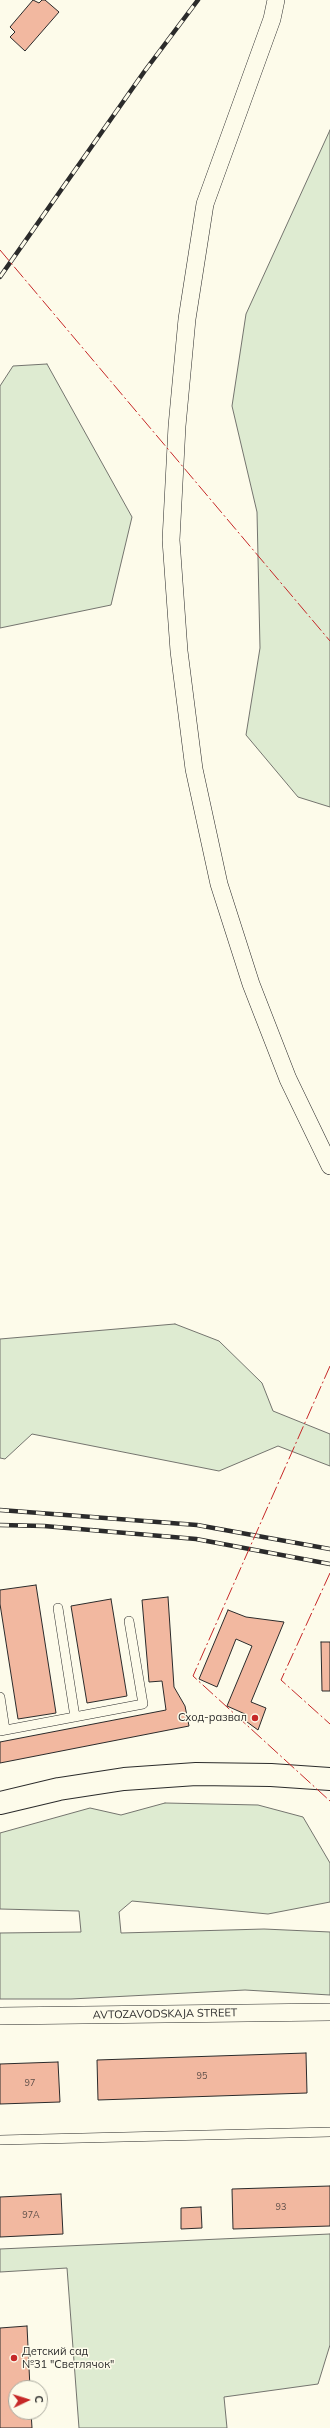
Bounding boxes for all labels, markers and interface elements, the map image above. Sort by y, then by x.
place label: Сход-развал [178,1711,247,1725]
marker: Сход-развал [250,1713,260,1723]
street label: AVTOZAVODSKAJA STREET [93,2006,237,2022]
house number: 95 [197,2071,207,2081]
house number: 97 [25,2078,35,2088]
house number: 93 [276,2202,286,2212]
house number: 97А [22,2210,40,2220]
place label: Детский сад №31 "Светлячок" [22,2345,114,2371]
marker: Детский сад №31 "Светлячок" [9,2353,19,2363]
north arrow [8,2380,48,2420]
text: С [32,2395,46,2403]

